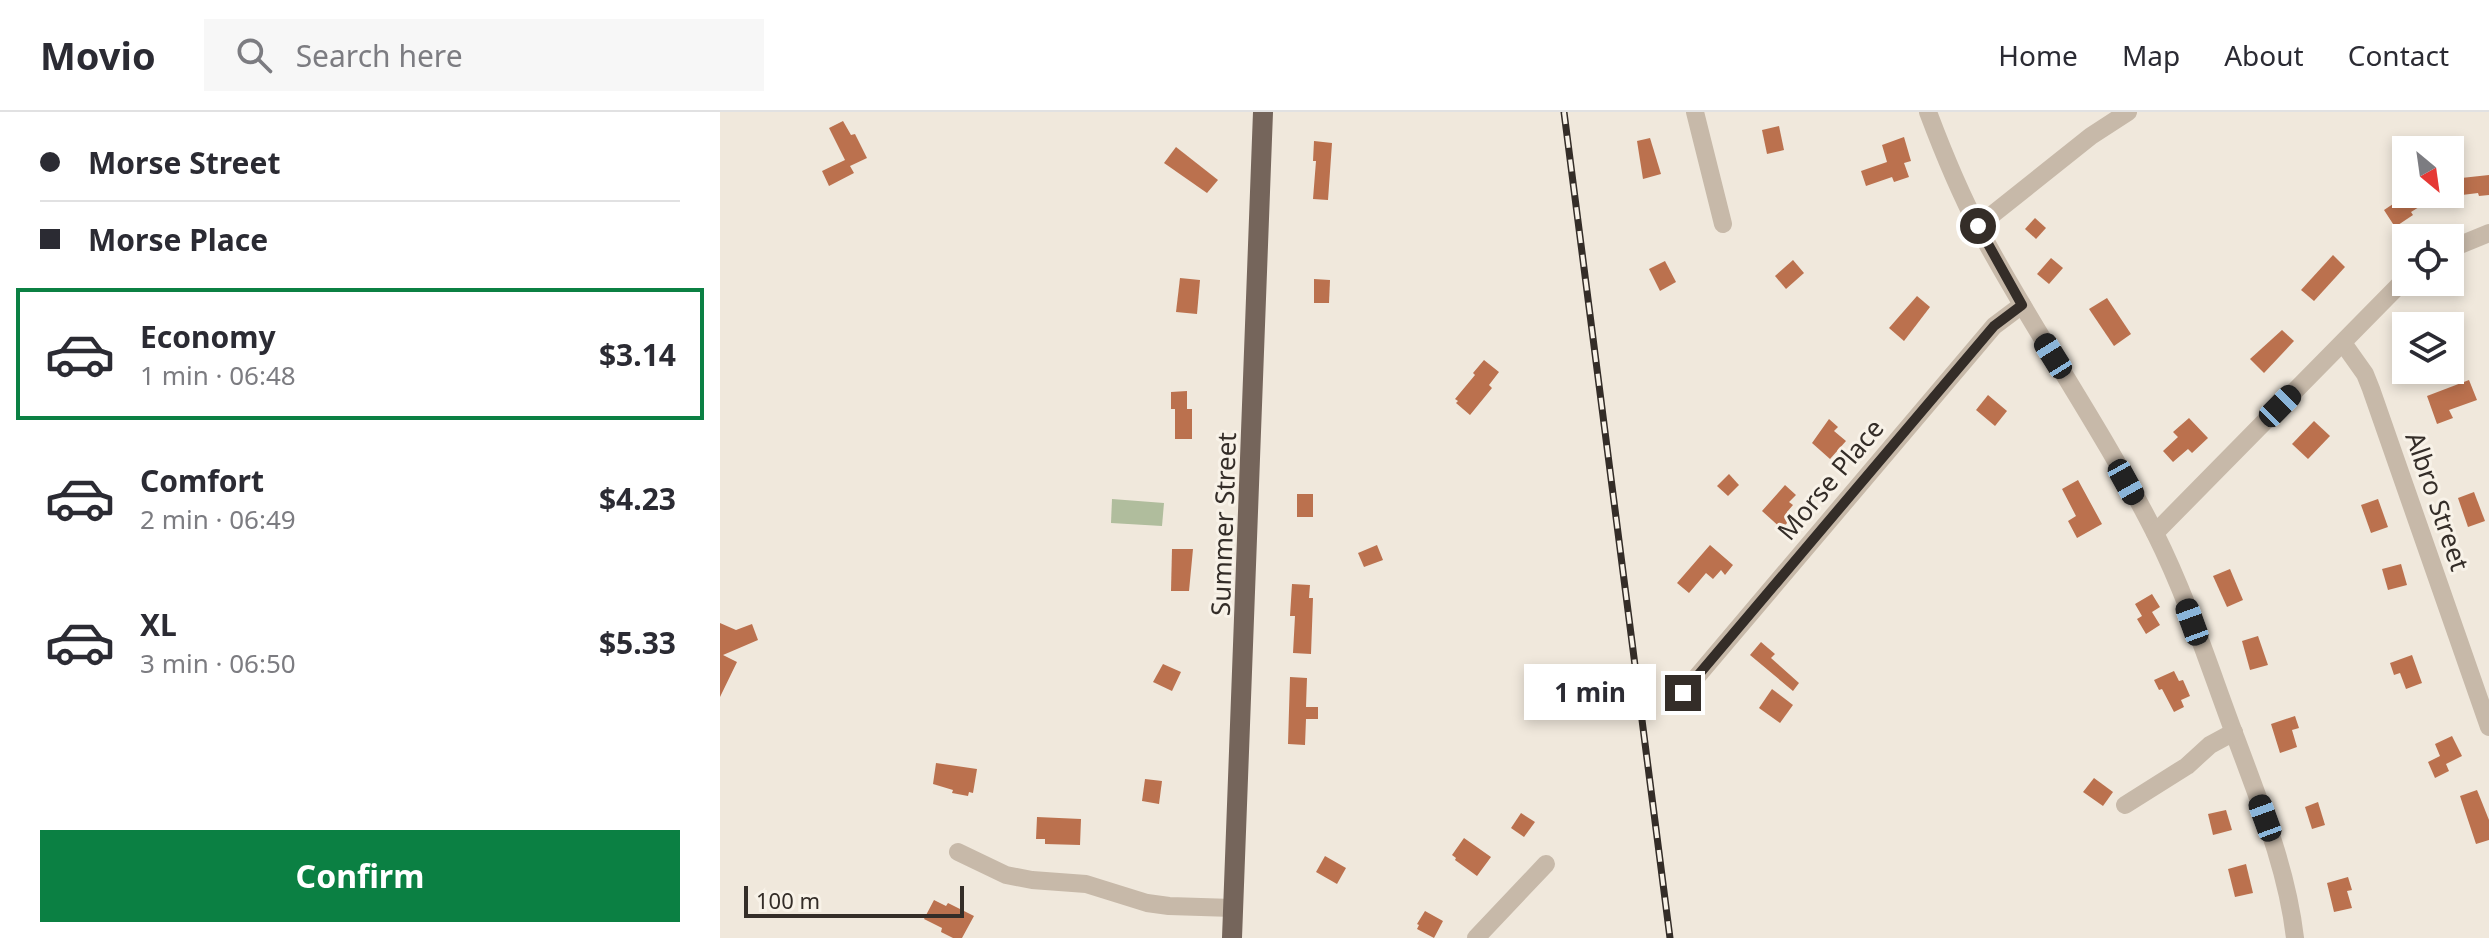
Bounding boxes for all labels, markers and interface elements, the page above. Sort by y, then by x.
search box [204,19,764,91]
text: Movio [40,29,156,81]
icon: search [232,33,276,77]
text: Search here [296,35,463,76]
text: Home [1998,36,2078,74]
text: Map [2122,36,2180,74]
text: About [2224,36,2304,74]
text: Contact [2348,36,2449,74]
north arrow [2392,136,2464,208]
map controls [2392,136,2464,384]
text: Morse Street [88,142,280,183]
route start [1960,208,1996,244]
text: Morse Place [88,219,268,260]
button: locate [2392,224,2464,296]
button: layers [2392,312,2464,384]
text: Economy [140,316,276,357]
icon: car [44,318,116,390]
car [2030,329,2076,383]
text: $3.14 [599,334,676,375]
text: 1 min · 06:48 [140,357,296,393]
car [2255,381,2305,431]
street label: Morse Place [1769,411,1891,547]
street label: Albro Street [2397,427,2479,575]
street label: Summer Street [1202,432,1244,616]
car [2104,455,2148,509]
text: Comfort [140,460,264,501]
icon: car [44,462,116,534]
text: $4.23 [599,478,676,519]
text: 2 min · 06:49 [140,501,296,537]
car [2173,595,2211,649]
text: XL [140,604,177,645]
icon: car [44,606,116,678]
text: $5.33 [599,622,676,663]
text: 3 min · 06:50 [140,645,296,681]
callout: 1 min [1523,665,1655,721]
text: 1 min [1554,674,1626,710]
route end [1665,675,1701,711]
car [2246,791,2284,845]
button: Confirm [40,830,680,922]
scale bar [744,882,964,918]
text: 100 m [756,885,820,915]

